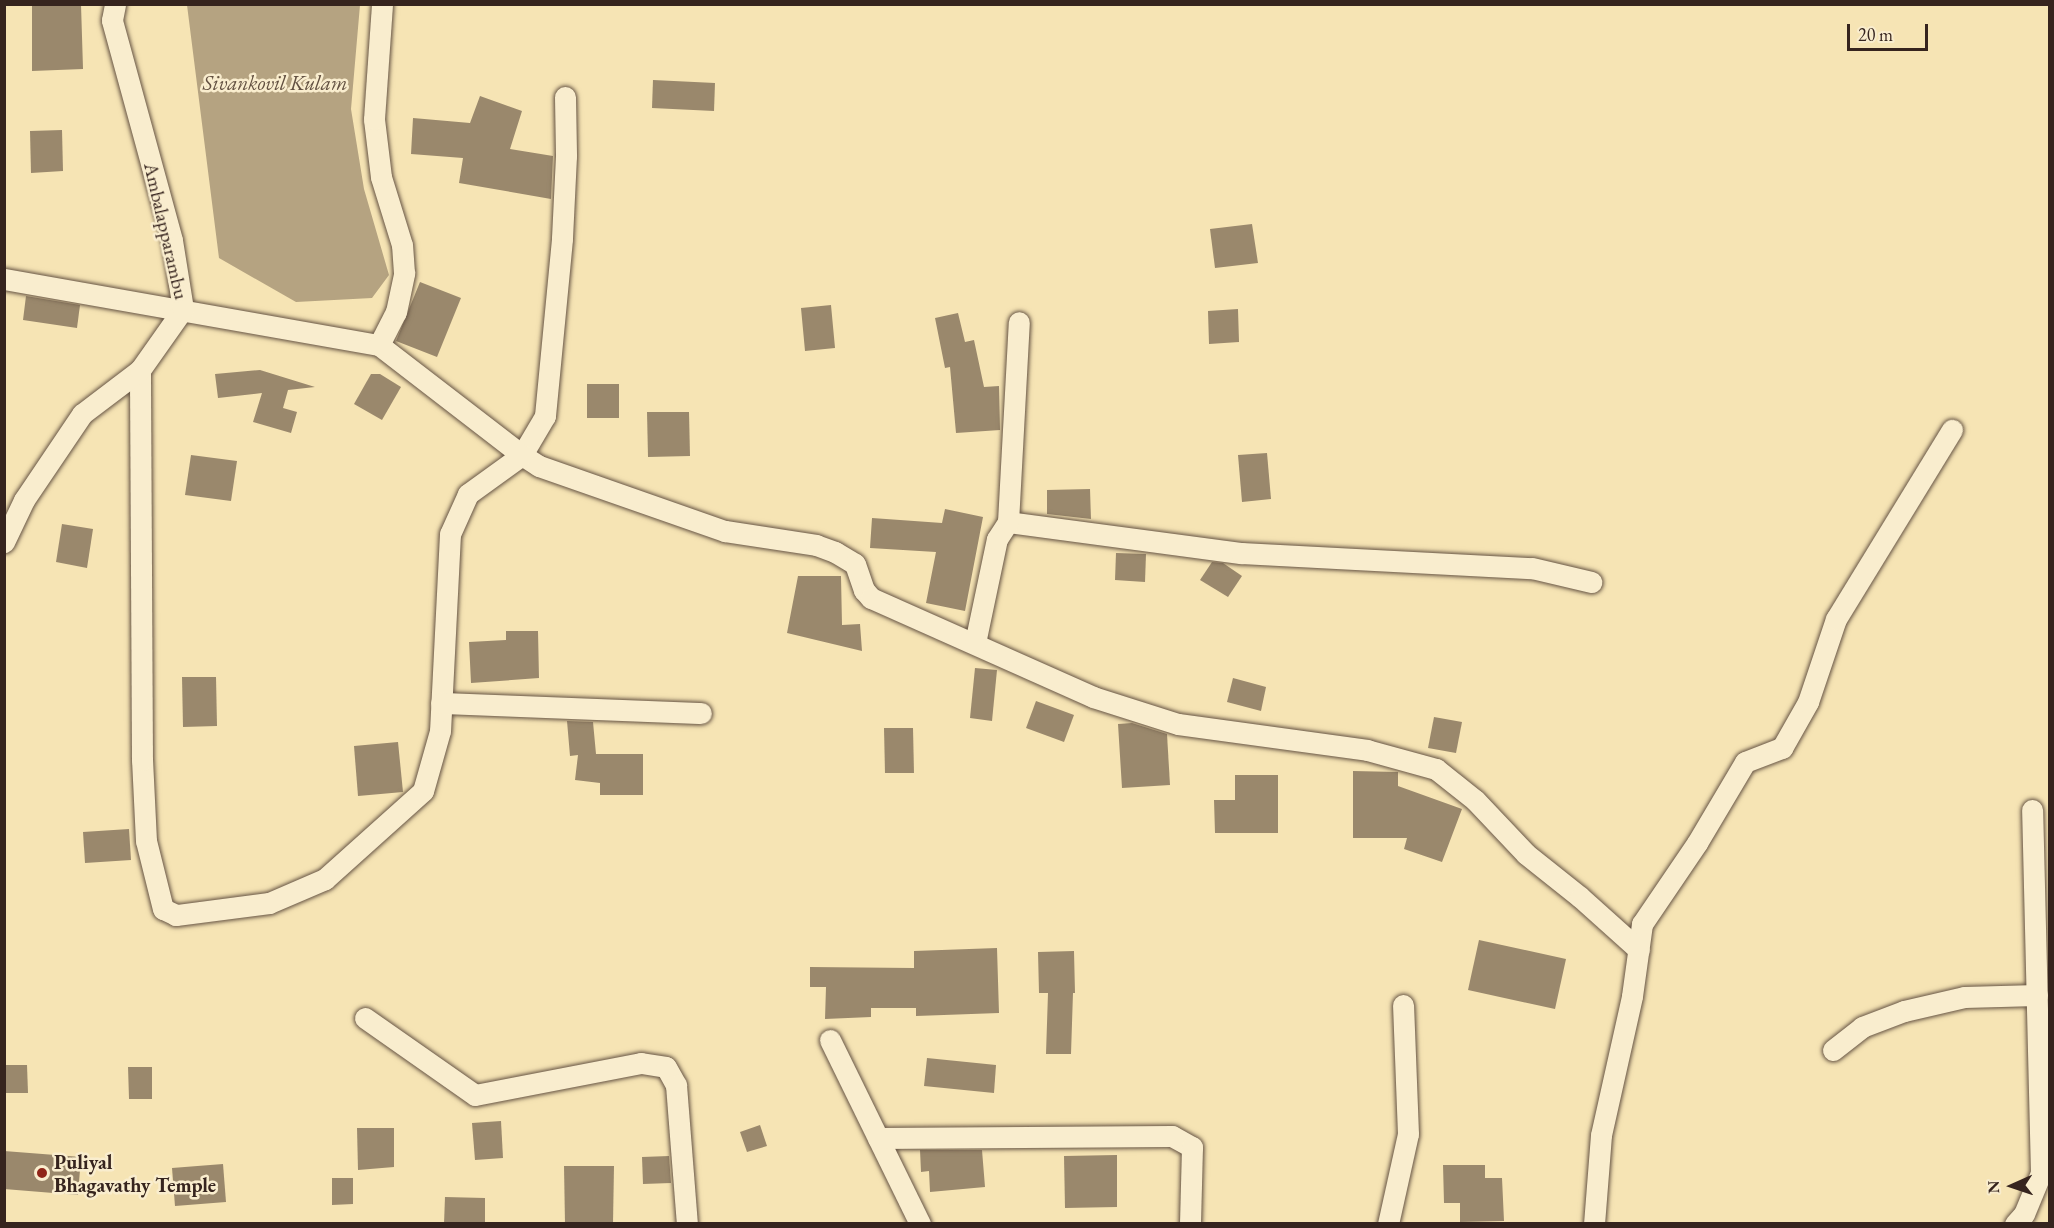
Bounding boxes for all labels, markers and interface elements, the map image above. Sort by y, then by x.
scale bar [1850,12,1931,50]
text: 20 m [1858,23,1893,46]
water label: Sivankovil Kulam [203,70,347,96]
street label: Ambalapparambu [139,160,193,302]
place label: Puliyal Bhagavathy Temple [54,1150,216,1197]
north arrow [1982,1156,2042,1216]
marker: Puliyal Bhagavathy Temple [35,1166,49,1180]
text: N [1983,1180,2004,1194]

